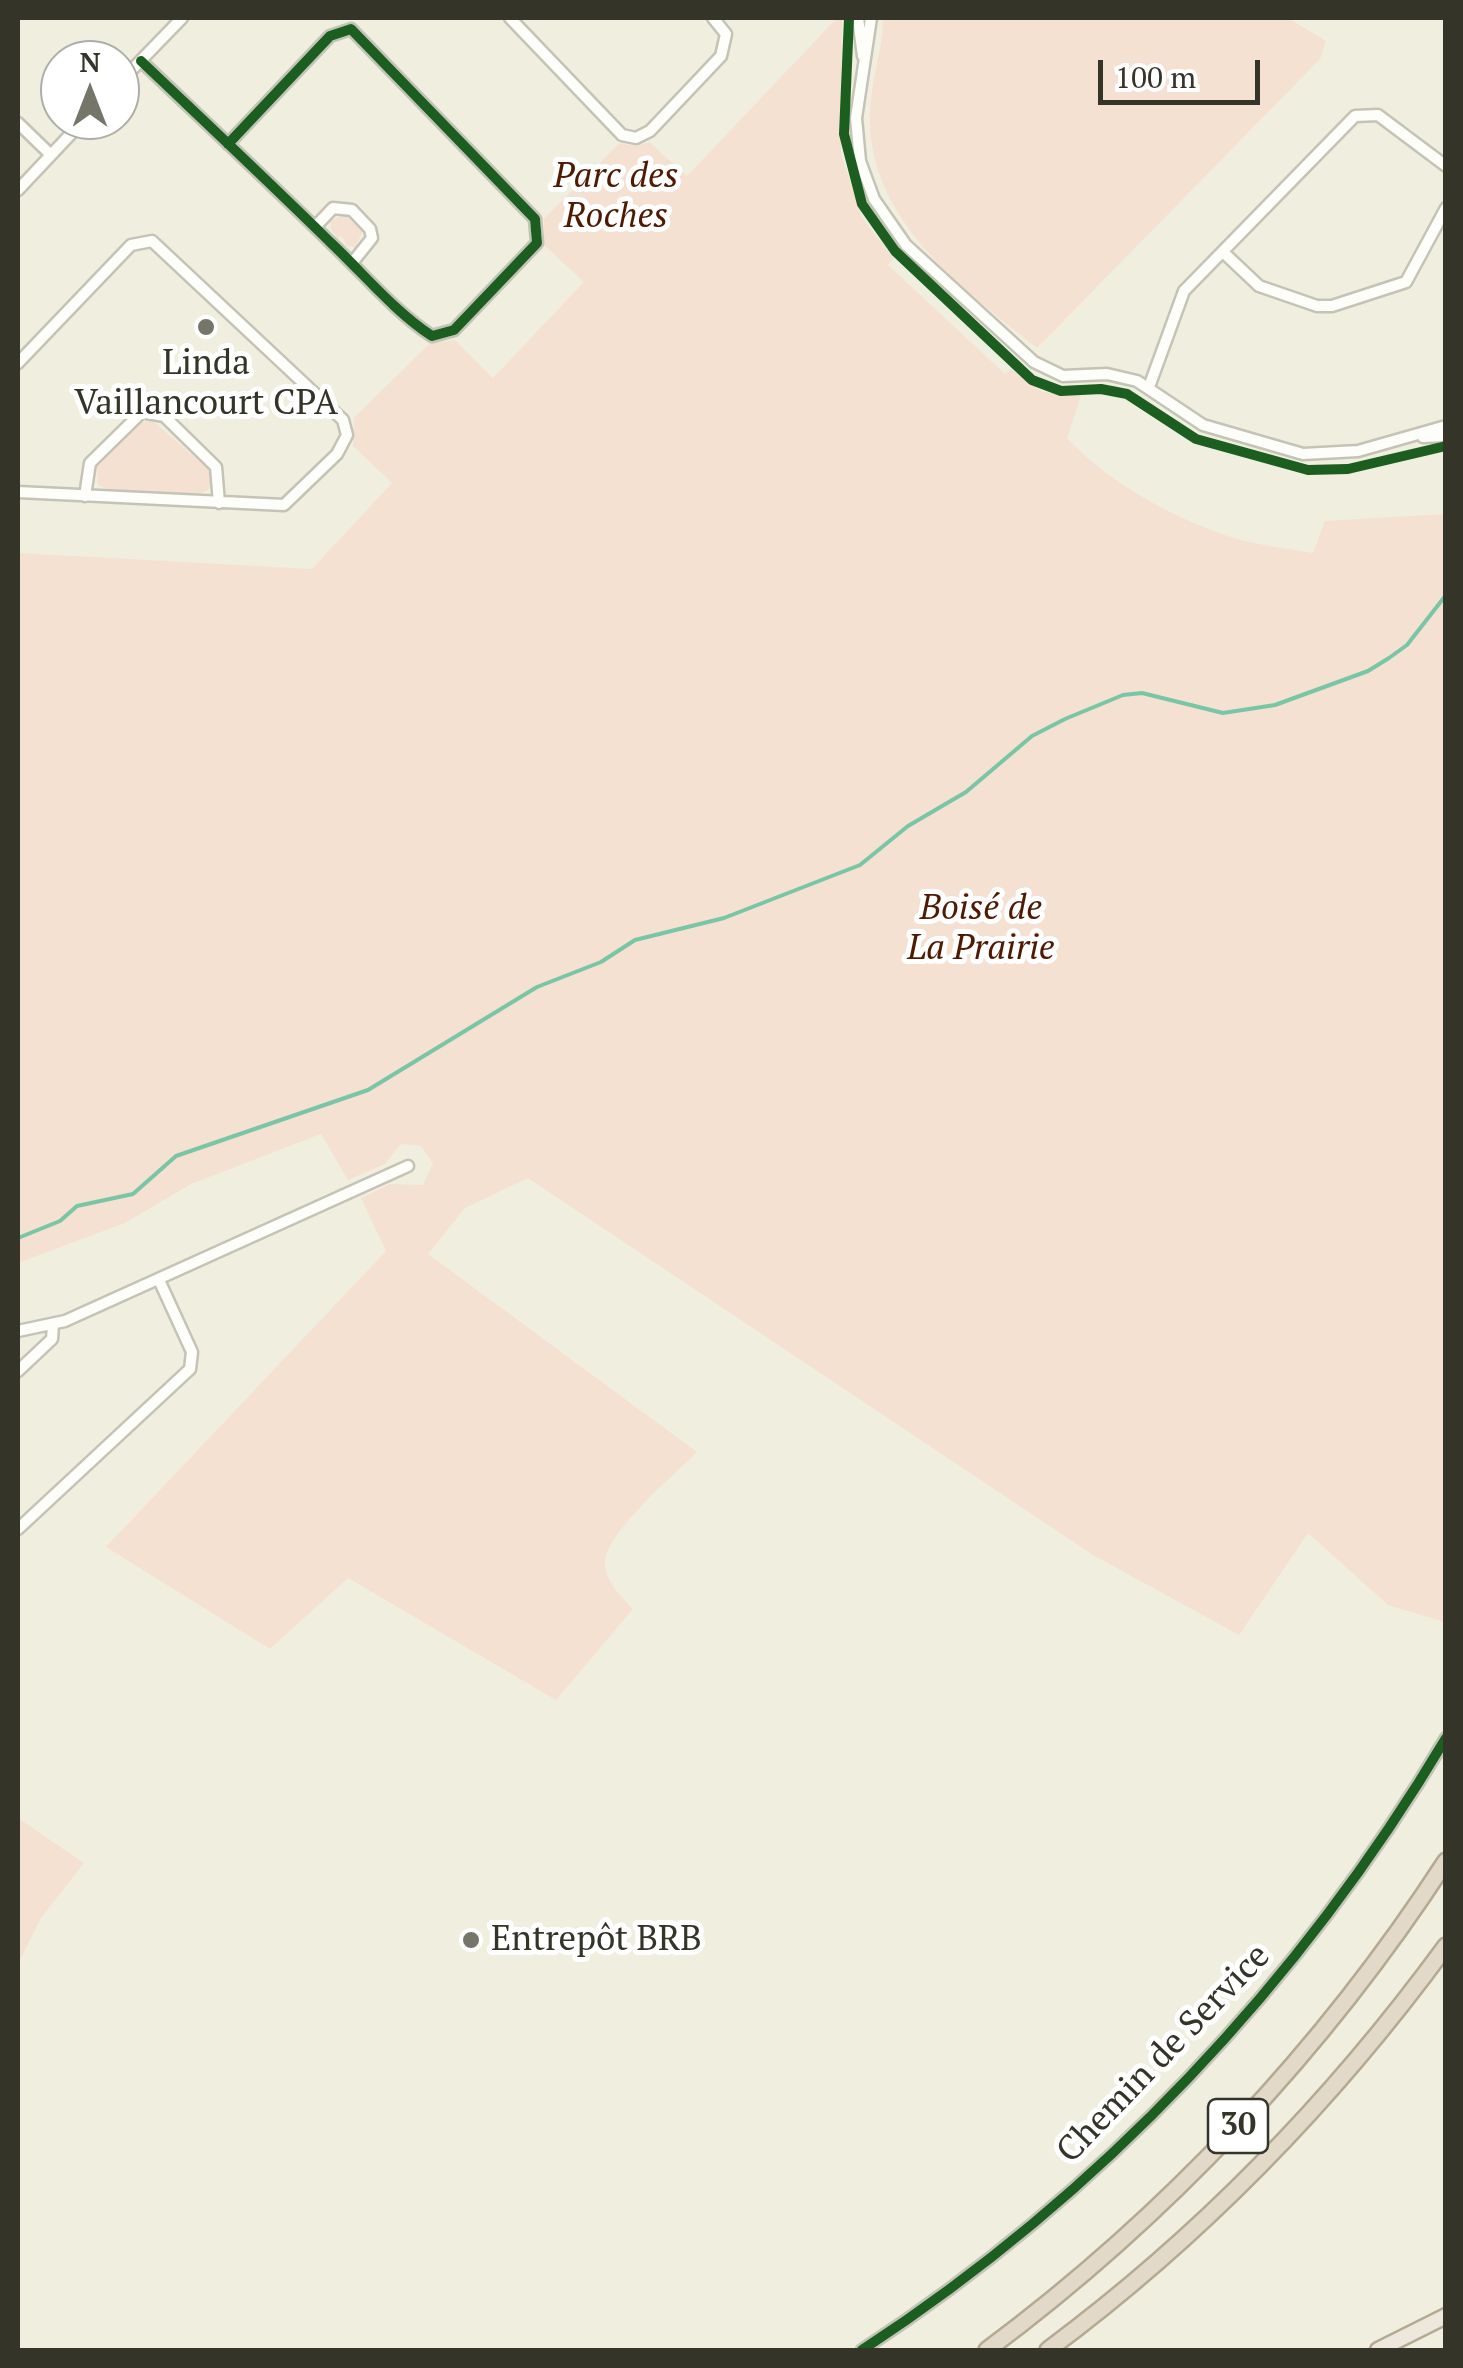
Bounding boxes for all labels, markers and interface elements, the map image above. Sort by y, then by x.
north arrow [40,40,140,140]
scale bar [1103,40,1266,102]
text: N [79,43,101,80]
text: 100 m [1115,57,1196,97]
park label: Parc des Roches [554,156,678,238]
marker: Linda Vaillancourt CPA [195,316,217,338]
place label: Linda Vaillancourt CPA [74,343,338,425]
park label: Boisé de La Prairie [907,888,1055,970]
place label: Entrepôt BRB [491,1919,702,1961]
marker: Entrepôt BRB [460,1929,482,1951]
street label: Chemin de Service [1049,1936,1279,2172]
road number: 30 [1208,2099,1268,2153]

